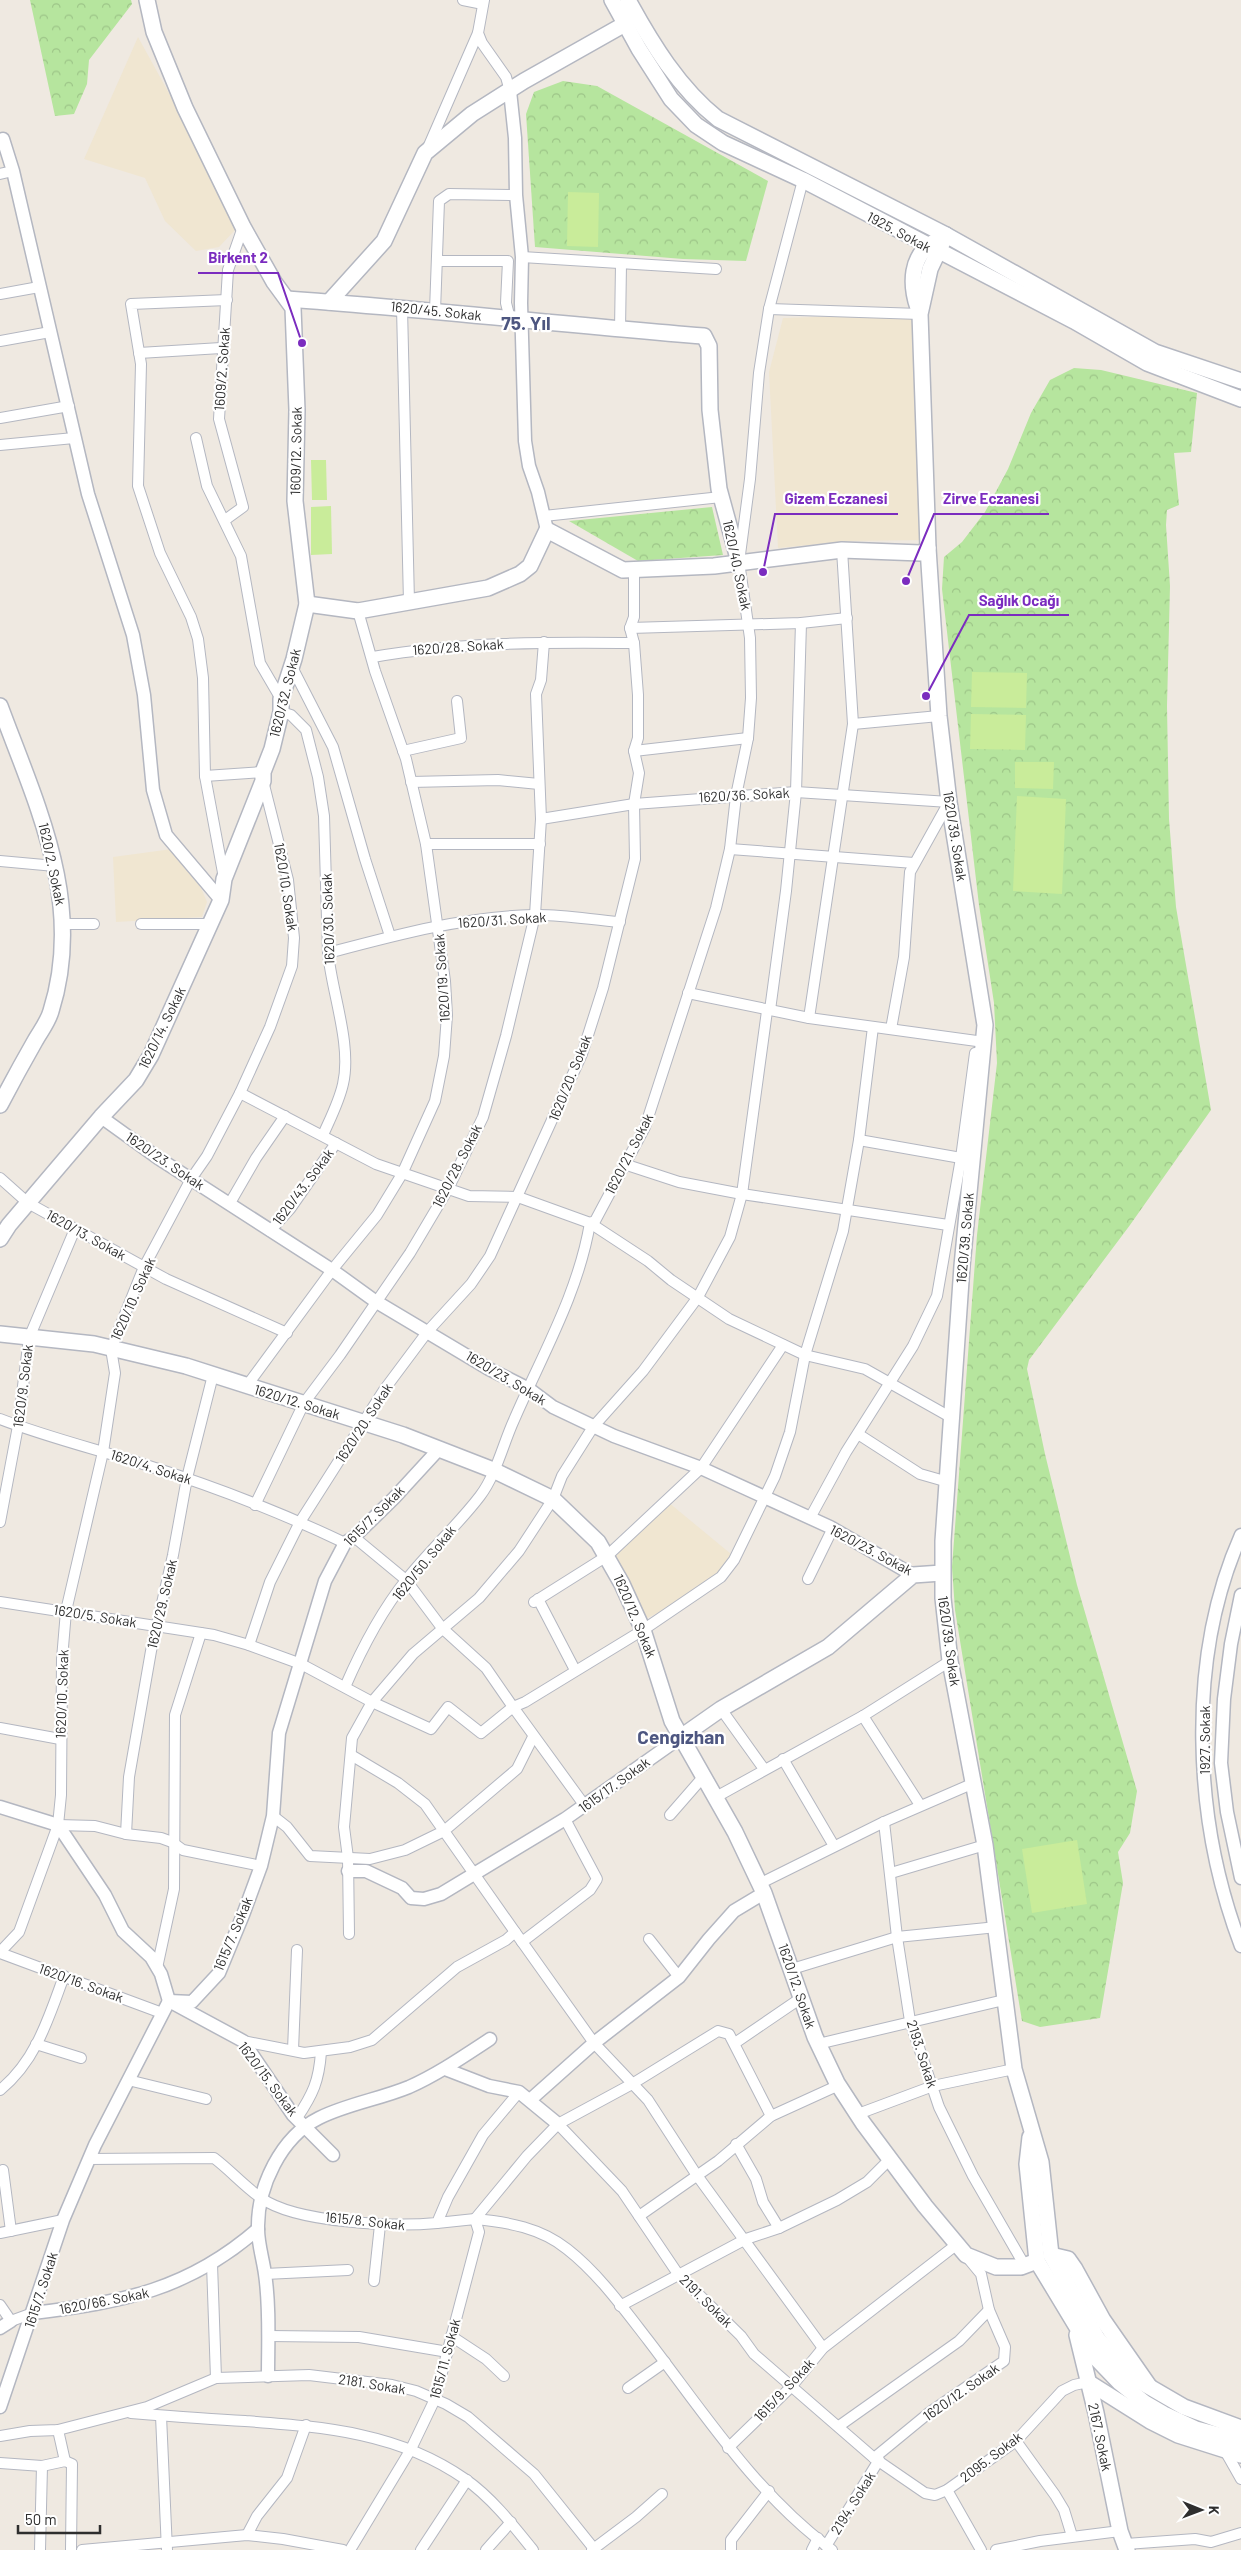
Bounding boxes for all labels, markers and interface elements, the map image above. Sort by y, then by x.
street label: 1925. Sokak [864,208,934,256]
callout: Birkent 2 [198,243,278,273]
text: Birkent 2 [208,248,268,266]
street label: 1620/45. Sokak [390,297,482,324]
district label: 75. Yıl [501,311,551,334]
street label: 1609/2. Sokak [210,326,233,411]
street label: 1609/12. Sokak [286,406,305,496]
callout: Gizem Eczanesi [775,484,898,514]
callout: Zirve Eczanesi [934,484,1049,514]
text: Gizem Eczanesi [785,489,888,507]
text: Zirve Eczanesi [943,489,1039,507]
street label: 1620/40. Sokak [720,518,755,612]
callout: Sağlık Ocağı [969,585,1069,615]
text: Sağlık Ocağı [979,591,1059,609]
street label: 1620/28. Sokak [412,635,504,658]
street label: 1620/32. Sokak [265,646,304,739]
street label: 1620/36. Sokak [698,784,790,805]
street label: 1620/39. Sokak [940,790,971,882]
street label: 1620/2. Sokak [35,821,70,907]
street label: 1620/10. Sokak [271,841,302,932]
street label: 1620/30. Sokak [317,873,338,965]
street label: 1620/31. Sokak [457,908,547,931]
street label: 1620/19. Sokak [430,933,453,1023]
street label: 1620/14. Sokak [134,984,189,1072]
street label: 1620/20. Sokak [544,1032,595,1124]
street label: 1620/21. Sokak [601,1110,656,1197]
street label: 1620/28. Sokak [428,1121,485,1210]
street label: 1620/23. Sokak [123,1128,208,1193]
street label: 1620/43. Sokak [268,1145,337,1228]
street label: 1620/39. Sokak [952,1192,977,1284]
street label: 1620/13. Sokak [43,1206,129,1264]
street label: 1620/10. Sokak [107,1254,159,1343]
street label: 1620/9. Sokak [9,1343,36,1429]
street label: 1620/23. Sokak [463,1347,550,1408]
street label: 1620/20. Sokak [331,1379,396,1466]
street label: 1620/12. Sokak [252,1380,342,1423]
street label: 1620/4. Sokak [108,1445,194,1488]
street label: 1615/7. Sokak [340,1482,408,1550]
street label: 1620/23. Sokak [827,1521,916,1578]
street label: 1620/50. Sokak [388,1522,459,1604]
street label: 1620/29. Sokak [143,1557,180,1650]
street label: 1620/12. Sokak [610,1571,661,1660]
street label: 1620/39. Sokak [935,1595,964,1687]
street label: 1620/5. Sokak [52,1601,138,1630]
street label: 1620/10. Sokak [51,1649,72,1739]
street label: 1927. Sokak [1196,1705,1213,1775]
district label: Cengizhan [637,1725,725,1748]
street label: 1615/17. Sokak [575,1753,653,1816]
street label: 1615/7. Sokak [209,1894,256,1974]
street label: 1620/12. Sokak [775,1941,820,2031]
street label: 1620/16. Sokak [37,1959,126,2006]
street label: 2193. Sokak [904,2018,941,2090]
street label: 1620/15. Sokak [235,2038,302,2119]
street label: 1615/8. Sokak [324,2208,406,2233]
street label: 1615/7. Sokak [20,2250,61,2330]
street label: 2191. Sokak [676,2271,736,2331]
street label: 1620/66. Sokak [58,2283,150,2318]
street label: 1615/11. Sokak [426,2317,463,2401]
street label: 1615/9. Sokak [750,2354,817,2425]
street label: 1620/12. Sokak [919,2359,1002,2424]
street label: 2181. Sokak [337,2370,407,2397]
street label: 2167. Sokak [1085,2401,1116,2472]
street label: 2095. Sokak [956,2428,1025,2485]
street label: 2194. Sokak [827,2468,879,2537]
north arrow [1176,2485,1226,2535]
scale bar [18,2502,100,2534]
text: K [1206,2506,1223,2515]
text: 50 m [25,2510,57,2528]

